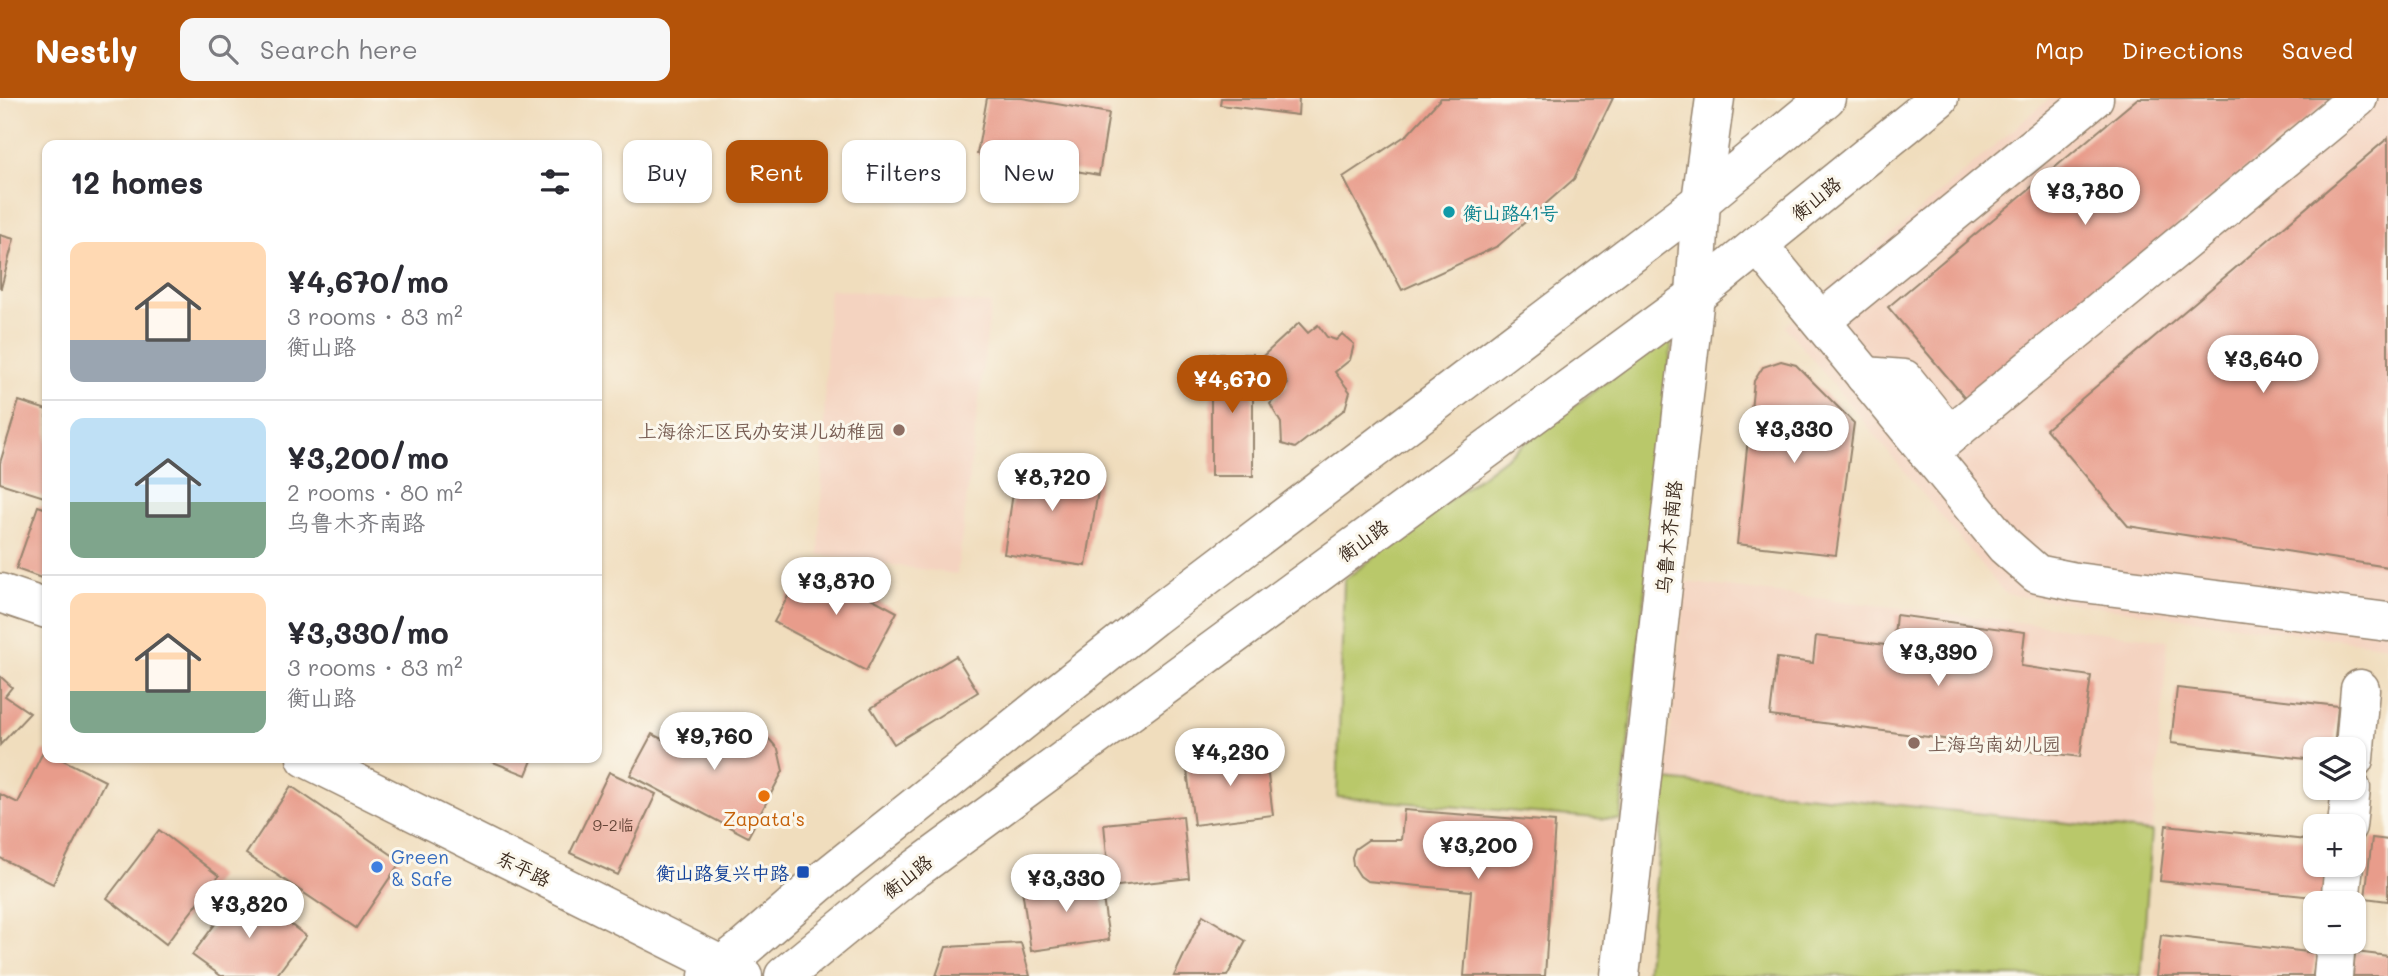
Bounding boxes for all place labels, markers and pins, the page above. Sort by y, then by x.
pin: ¥3,780 [2028,167,2142,227]
place label: 衡山路41号 [1463,200,1559,225]
marker: 衡山路41号 [1441,204,1457,220]
pin: ¥3,640 [2206,336,2320,395]
pin: ¥4,670 [1175,356,1289,415]
pin: ¥3,330 [1737,406,1851,465]
place label: 上海徐汇区民办安淇儿幼稚园 [638,418,885,443]
marker: 上海徐汇区民办安淇儿幼稚园 [891,422,907,438]
pin: ¥8,720 [995,454,1109,513]
pin: ¥3,870 [779,558,893,617]
pin: ¥3,390 [1881,628,1995,688]
pin: ¥9,760 [657,712,771,772]
pin: ¥4,230 [1173,728,1287,788]
place label: 上海乌南幼儿园 [1928,731,2061,756]
marker: 上海乌南幼儿园 [1906,735,1922,751]
marker: Zapata's [756,788,772,804]
place label: Zapata's [723,806,805,831]
pin: ¥3,200 [1421,822,1535,881]
place label: Green & Safe [391,844,452,891]
pin: ¥3,330 [1009,854,1123,914]
marker: Green & Safe [369,859,385,875]
place label: 衡山路复兴中路 [656,860,789,885]
marker: 衡山路复兴中路 [795,864,811,880]
pin: ¥3,820 [192,880,306,940]

